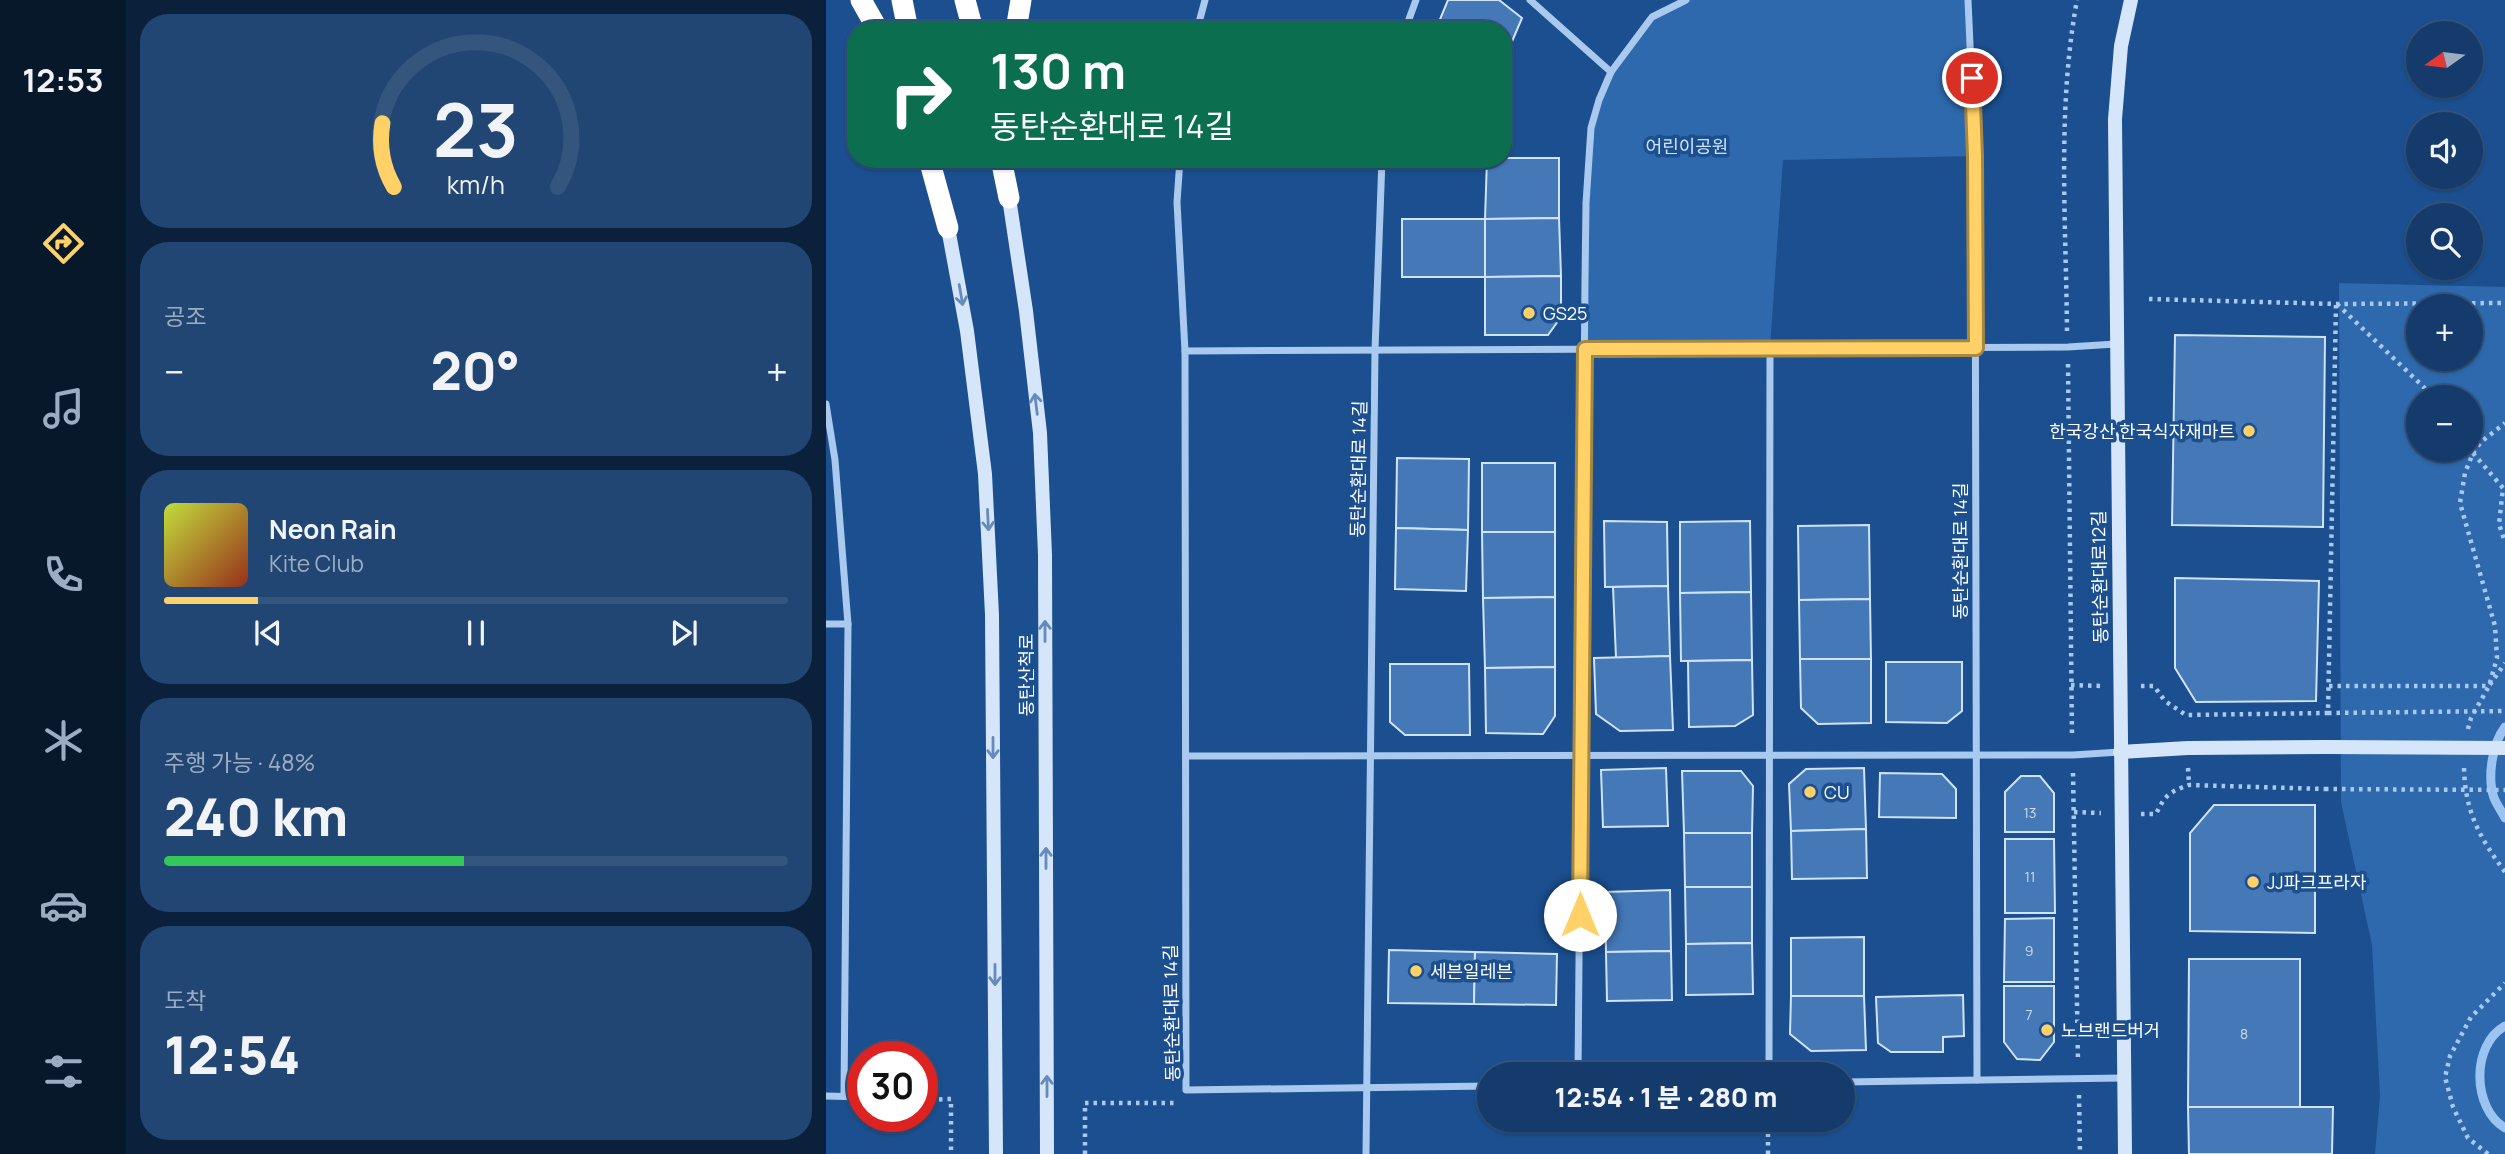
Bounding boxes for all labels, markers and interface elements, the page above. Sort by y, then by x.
north arrow [2406,21,2483,98]
map controls [2406,21,2483,462]
text: 130 m [990,37,1126,104]
pin [1942,48,2002,108]
icon: right [875,49,966,140]
text: 12:53 [22,58,104,102]
icon: arrive [1953,59,1991,97]
text: 23 [433,79,519,179]
text: 동탄순환대로 14길 [990,104,1234,148]
button: sound [2406,112,2483,189]
park label: 어린이공원 [1646,134,1728,158]
text: km/h [447,167,505,202]
button: search [2406,203,2483,280]
icon: directions [39,219,88,268]
one-way arrow [954,283,968,306]
button: + [2406,294,2483,371]
text: 공조 [164,300,206,332]
place label: GS25 [1543,301,1587,325]
marker: GS25 [1521,305,1537,321]
text: 20° [430,335,520,406]
text: − [164,345,185,397]
text: + [766,345,788,397]
icon: music [39,384,88,433]
button: − [2406,385,2483,462]
one-way arrow [1030,393,1043,415]
street label: 동탄순환대로 14길 [1345,400,1371,538]
place label: 한국강산 한국식자재마트 [2049,419,2235,443]
marker: 한국강산 한국식자재마트 [2241,423,2257,439]
street label: 동탄순환대로 14길 [1948,482,1972,620]
one-way arrow [981,509,994,532]
street label: 동탄순환대로12길 [2086,510,2112,644]
text: Neon Rain [269,511,397,547]
text: Kite Club [269,547,364,579]
icon: phone [39,550,88,599]
icon: previous [249,614,287,652]
icon: pause [457,614,495,652]
icon: next [665,614,703,652]
one-way arrow [1038,620,1052,643]
street label: 동탄산척로 [1014,634,1038,716]
icon: climate [39,716,88,765]
one-way arrow [986,736,1000,759]
text: 주행 가능 · 48% [164,746,315,778]
place label: CU [1824,780,1850,804]
text: 240 km [164,781,348,852]
marker: CU [1802,784,1818,800]
house number: 13 [2023,803,2037,822]
one-way arrow [1039,847,1053,870]
house number: 11 [2025,867,2035,886]
place label: JJ파크프라자 [2267,870,2367,894]
marker: JJ파크프라자 [2245,874,2261,890]
position arrow [1543,878,1617,952]
icon: car [39,881,88,930]
house number: 9 [2025,941,2033,960]
street label: 동탄순환대로 14길 [1158,944,1184,1082]
place label: 세븐일레븐 [1430,959,1513,983]
marker: 세븐일레븐 [1408,963,1424,979]
one-way arrow [988,964,1002,987]
text: 도착 [164,984,206,1016]
house number: 7 [2025,1005,2033,1024]
place label: 노브랜드버거 [2061,1018,2160,1042]
text: 12:54 [164,1019,300,1090]
marker: 노브랜드버거 [2039,1022,2055,1038]
house number: 8 [2240,1024,2248,1043]
speed limit sign: 30 [847,1041,938,1132]
icon: filters [39,1047,88,1096]
one-way arrow [1040,1075,1054,1098]
text: 12:54 · 1 분 · 280 m [1555,1079,1777,1115]

